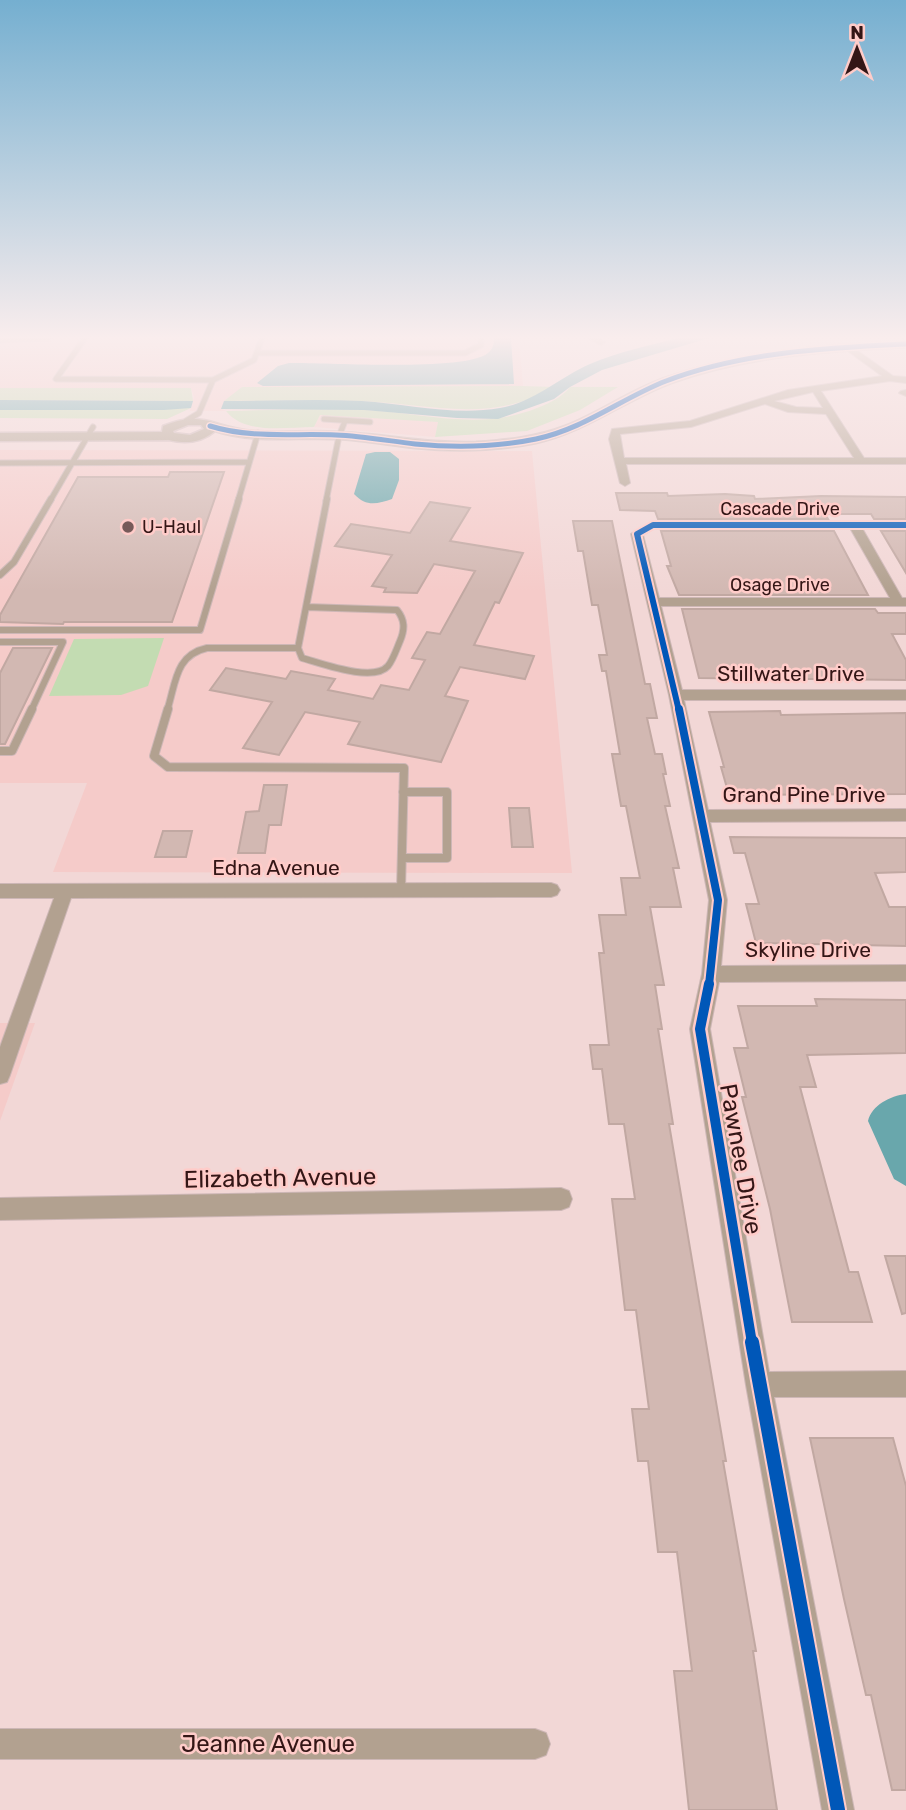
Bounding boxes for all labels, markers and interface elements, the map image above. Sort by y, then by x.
north arrow [822,14,892,84]
text: N [850,21,864,44]
street label: Cascade Drive [720,498,840,520]
place label: U-Haul [142,516,201,538]
marker: U-Haul [120,519,136,535]
street label: Osage Drive [730,574,830,596]
street label: Stillwater Drive [717,661,865,686]
street label: Grand Pine Drive [723,782,885,807]
street label: Edna Avenue [212,855,340,880]
street label: Skyline Drive [745,937,871,962]
street label: Pawnee Drive [714,1081,768,1237]
street label: Elizabeth Avenue [183,1162,377,1194]
street label: Jeanne Avenue [181,1730,355,1758]

